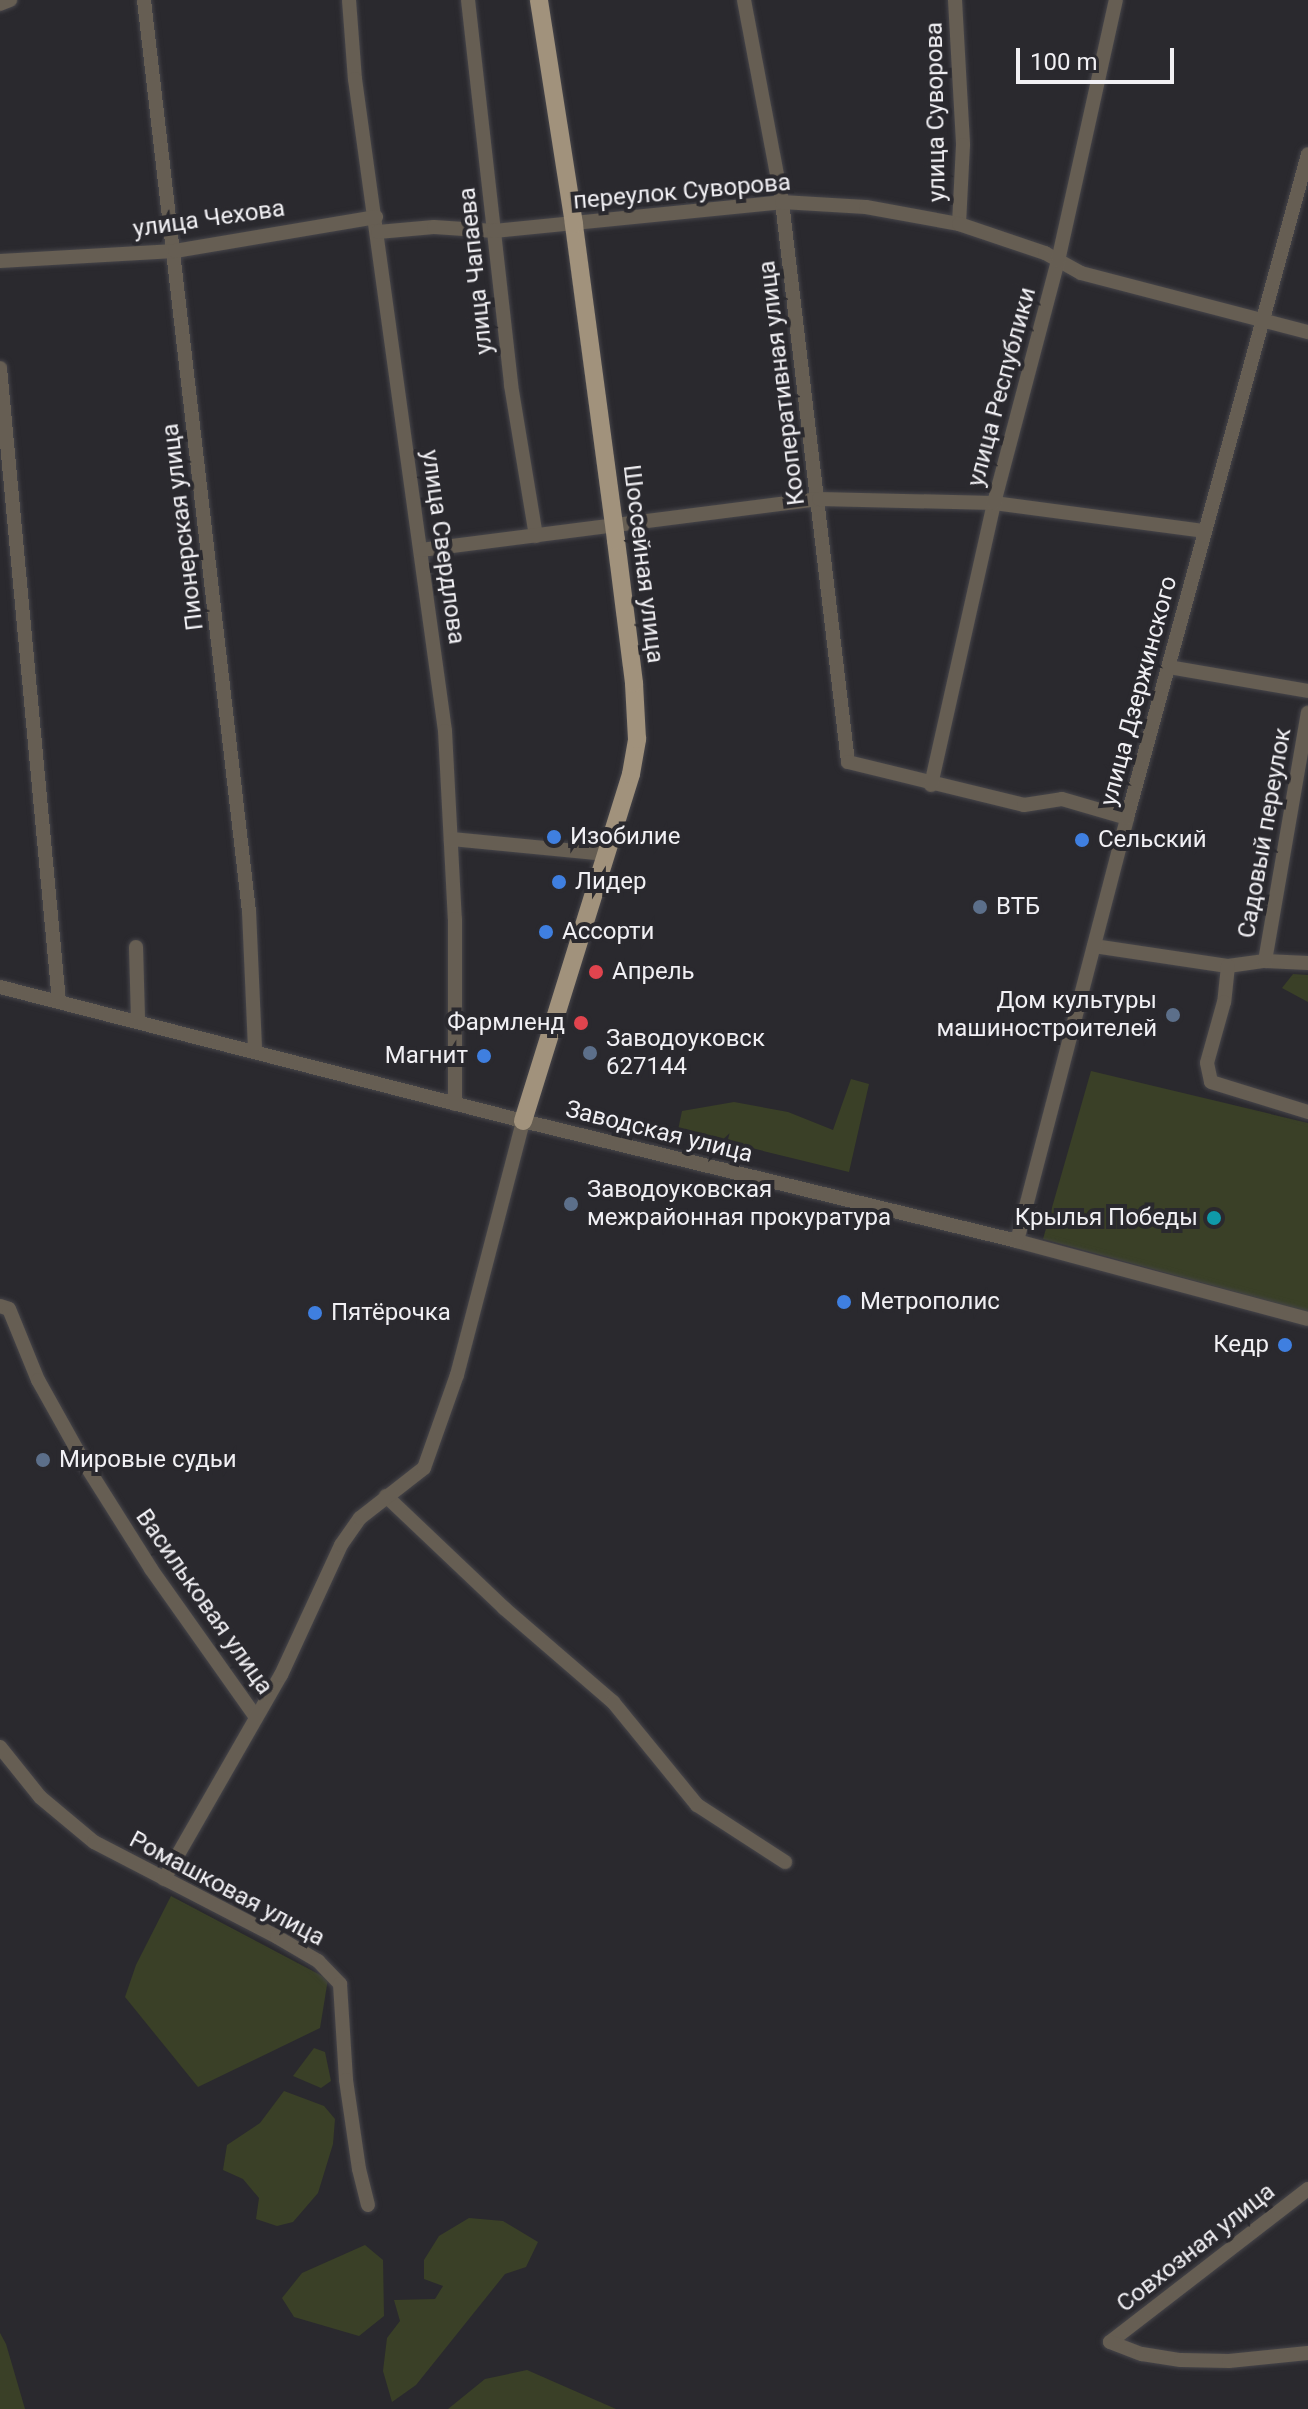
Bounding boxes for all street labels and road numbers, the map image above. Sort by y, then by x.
street label: улица Суворова [920,22,952,202]
street label: переулок Суворова [572,168,792,216]
street label: улица Чапаева [453,186,499,356]
street label: улица Чехова [131,194,287,244]
street label: Кооперативная улица [753,259,811,507]
street label: улица Республики [962,284,1042,490]
street label: Пионерская улица [156,422,210,632]
street label: улица Свердлова [415,448,471,646]
street label: Шоссейная улица [617,463,669,665]
street label: улица Дзержинского [1094,573,1184,809]
street label: Садовый переулок [1232,726,1298,940]
street label: Заводская улица [562,1095,756,1169]
street label: Васильковая улица [129,1504,279,1700]
street label: Ромашковая улица [124,1825,330,1953]
street label: Совхозная улица [1111,2177,1281,2319]

